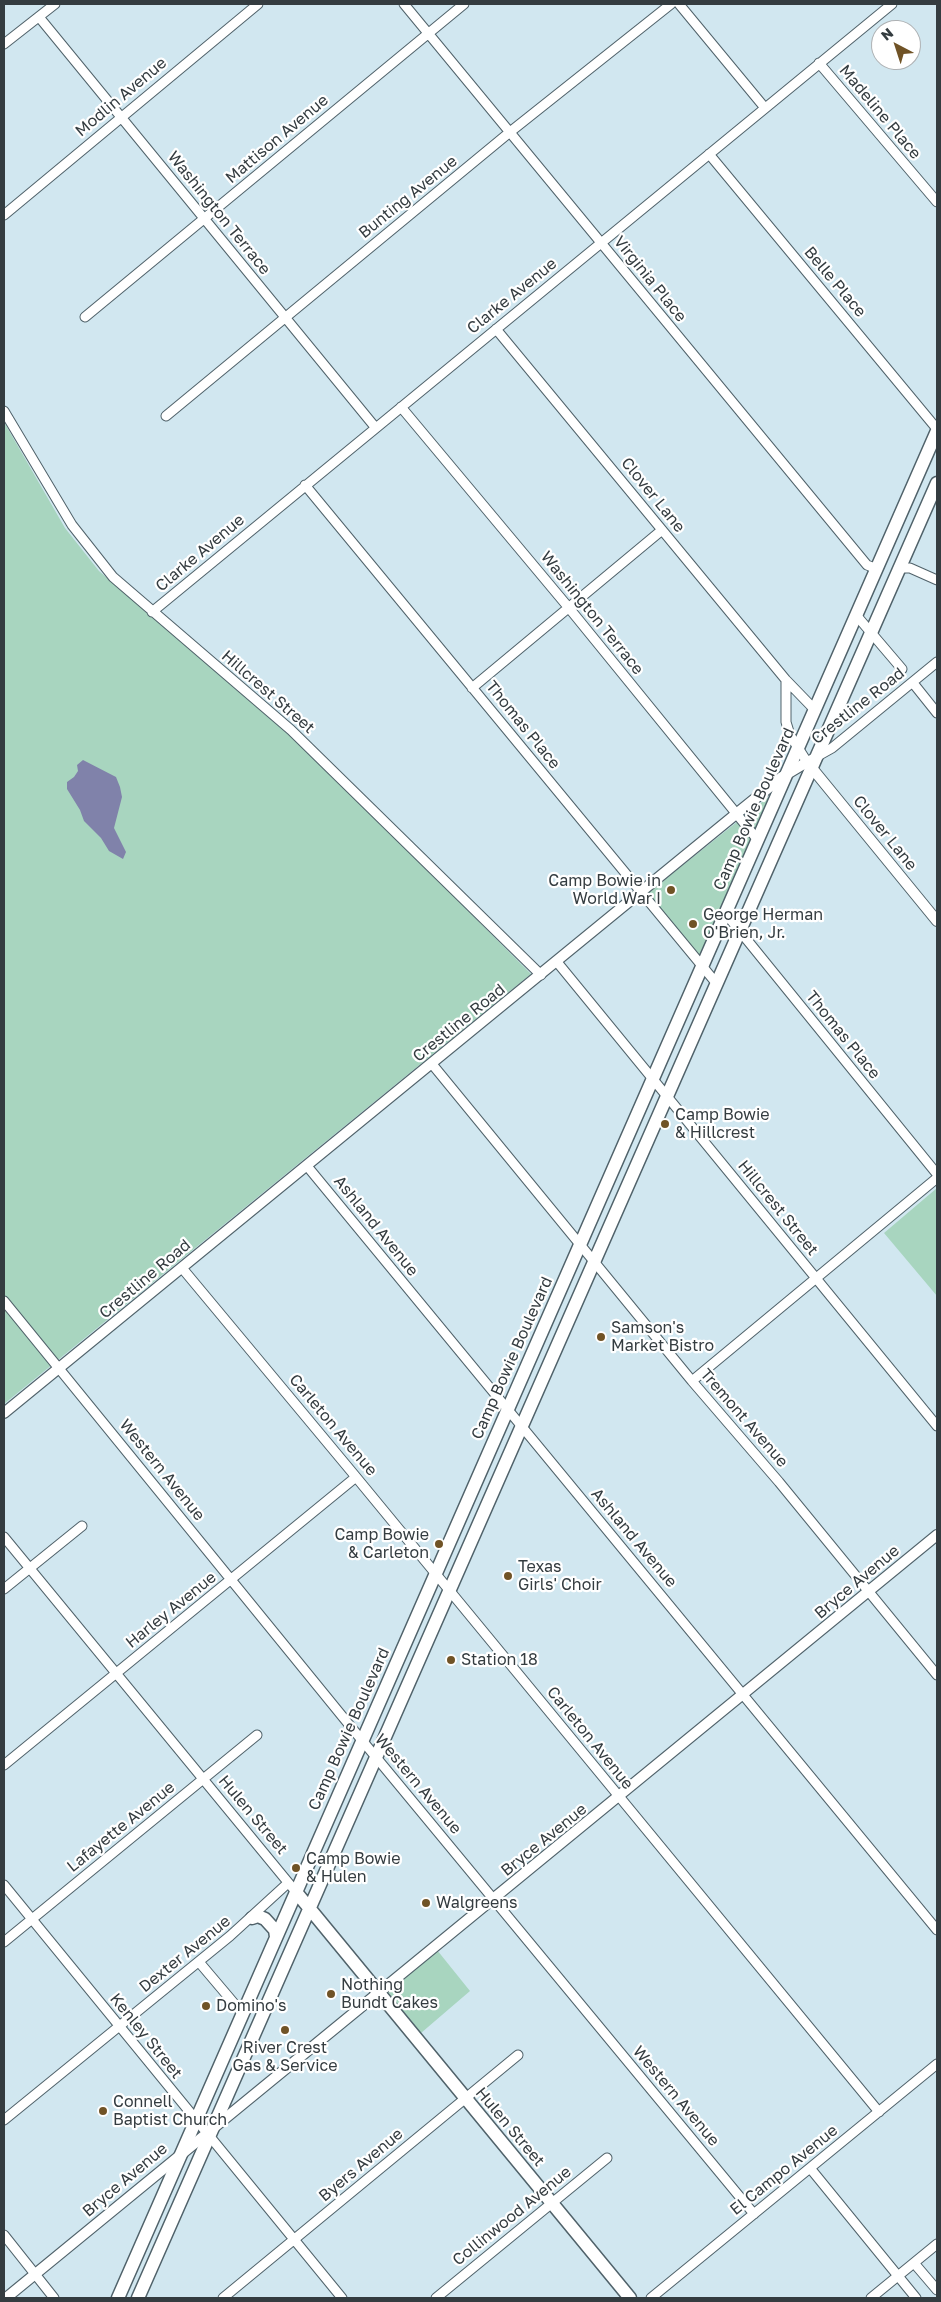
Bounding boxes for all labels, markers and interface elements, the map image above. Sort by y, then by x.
north arrow [871,20,921,70]
text: N [877,24,896,44]
street label: Modlin Avenue [72,53,170,141]
street label: Madeline Place [835,61,925,163]
street label: Mattison Avenue [222,91,332,187]
street label: Washington Terrace [163,148,275,278]
street label: Bunting Avenue [355,151,461,243]
street label: Virginia Place [609,232,691,326]
street label: Belle Place [800,243,870,321]
street label: Clarke Avenue [463,254,561,338]
street label: Clover Lane [617,454,689,536]
street label: Clarke Avenue [152,510,248,596]
street label: Washington Terrace [536,548,648,678]
street label: Hillcrest Street [218,646,318,738]
street label: Crestline Road [808,664,908,748]
street label: Thomas Place [482,677,564,773]
street label: Camp Bowie Boulevard [709,725,799,893]
street label: Clover Lane [849,792,921,874]
place label: Camp Bowie in World War I [548,871,661,909]
marker: Camp Bowie in World War I [665,884,677,896]
place label: George Herman O'Brien, Jr. [703,905,823,943]
marker: George Herman O'Brien, Jr. [687,918,699,930]
street label: Crestline Road [409,980,509,1066]
street label: Thomas Place [802,987,884,1083]
place label: Camp Bowie & Hillcrest [675,1105,770,1143]
marker: Camp Bowie & Hillcrest [659,1118,671,1130]
street label: Hillcrest Street [734,1157,822,1259]
street label: Ashland Avenue [330,1172,422,1280]
street label: Crestline Road [96,1235,194,1323]
street label: Camp Bowie Boulevard [467,1274,557,1442]
place label: Samson's Market Bistro [611,1318,714,1356]
marker: Samson's Market Bistro [595,1331,607,1343]
street label: Tremont Avenue [696,1365,792,1471]
street label: Carleton Avenue [285,1370,381,1480]
street label: Western Avenue [115,1415,209,1525]
street label: Ashland Avenue [587,1485,681,1591]
place label: Camp Bowie & Carleton [334,1525,429,1563]
marker: Camp Bowie & Carleton [433,1538,445,1550]
street label: Bryce Avenue [811,1541,903,1623]
place label: Texas Girls' Choir [518,1557,602,1595]
street label: Harley Avenue [122,1568,220,1652]
marker: Texas Girls' Choir [502,1570,514,1582]
street label: Camp Bowie Boulevard [304,1645,394,1813]
place label: Station 18 [461,1650,538,1670]
marker: Station 18 [445,1654,457,1666]
street label: Carleton Avenue [543,1683,637,1793]
street label: Western Avenue [371,1730,465,1838]
street label: Hulen Street [214,1772,292,1858]
street label: Lafayette Avenue [63,1778,179,1876]
street label: Bryce Avenue [497,1800,591,1880]
place label: Camp Bowie & Hulen [306,1849,401,1887]
marker: Camp Bowie & Hulen [290,1862,302,1874]
place label: Walgreens [436,1893,518,1913]
marker: Walgreens [420,1897,432,1909]
street label: Dexter Avenue [136,1911,234,1997]
place label: Nothing Bundt Cakes [341,1975,438,2013]
marker: Nothing Bundt Cakes [325,1988,337,2000]
street label: Kenley Street [106,1990,186,2082]
place label: Domino's [216,1996,287,2016]
marker: Domino's [200,2000,212,2012]
marker: River Crest Gas & Service [279,2024,291,2036]
place label: River Crest Gas & Service [232,2038,338,2076]
street label: Western Avenue [629,2042,723,2150]
street label: Hulen Street [471,2084,549,2170]
place label: Connell Baptist Church [113,2092,227,2130]
marker: Connell Baptist Church [97,2105,109,2117]
street label: El Campo Avenue [726,2121,842,2219]
street label: Byers Avenue [315,2124,407,2206]
street label: Bryce Avenue [79,2139,171,2221]
street label: Collinwood Avenue [449,2162,575,2270]

